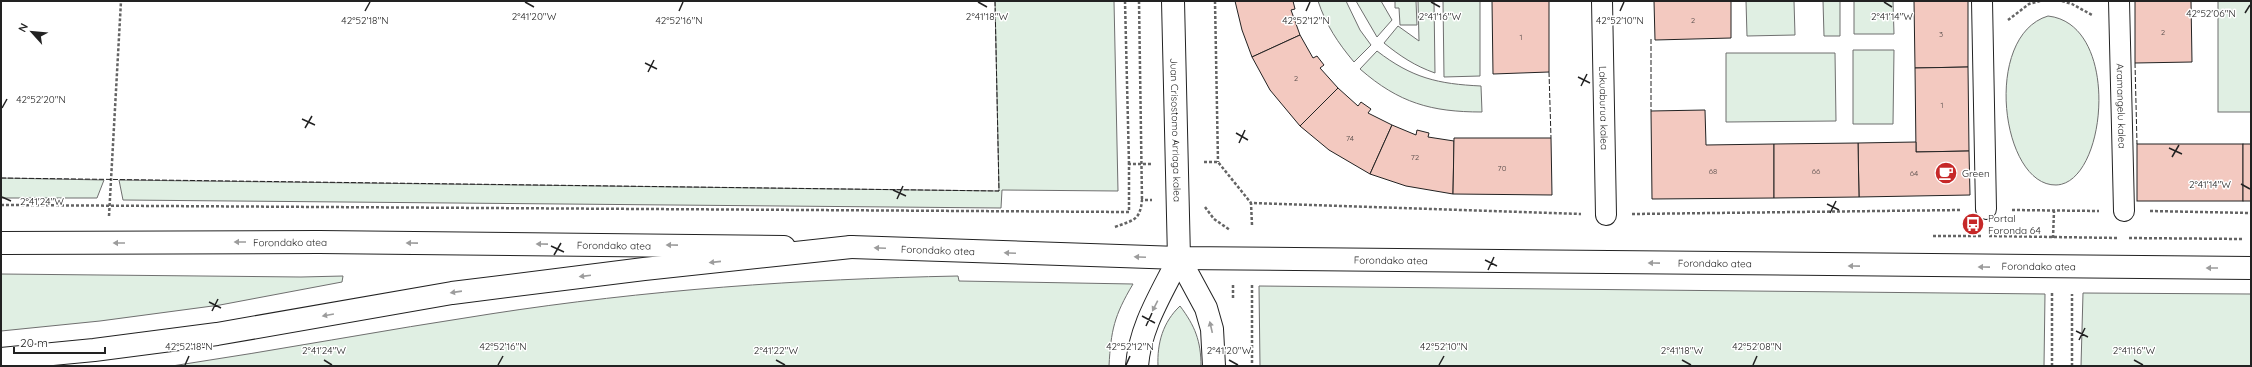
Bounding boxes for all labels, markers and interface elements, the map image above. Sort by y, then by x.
text: 42°52'06"N [2186,7,2236,20]
text: 2°41'20"W [512,10,557,23]
text: 2°41'18"W [966,10,1008,23]
text: 2°41'16"W [1419,10,1461,23]
text: 2°41'14"W [1871,10,1913,23]
north arrow [12,12,52,52]
text: 42°52'18"N [341,14,389,27]
text: 42°52'16"N [655,14,703,27]
text: 42°52'12"N [1282,14,1330,27]
text: 42°52'10"N [1596,14,1644,27]
house number: 2 [1691,15,1696,25]
text: N [15,21,31,34]
house number: 2 [2161,27,2166,37]
house number: 3 [1939,29,1943,39]
house number: 1 [1520,32,1523,42]
street label: Juan Crisostomo Arriaga kalea [1167,58,1184,202]
street label: Aramangelu kalea [2113,63,2129,149]
street label: Lakuaburua kalea [1596,66,1611,150]
house number: 2 [1294,73,1299,83]
text: 42°52'20"N [16,93,66,106]
house number: 1 [1941,100,1944,110]
house number: 74 [1346,133,1354,143]
house number: 72 [1411,152,1420,162]
cafe icon: Green [1933,160,1959,186]
house number: 70 [1498,163,1507,173]
house number: 68 [1709,166,1717,176]
house number: 66 [1812,166,1821,176]
place label: Green [1962,167,1990,180]
house number: 64 [1910,168,1918,178]
text: 2°41'14"W [2189,178,2231,191]
text: 2°41'24"W [20,195,64,208]
bus stop icon: Portal Foronda 64 [1960,211,1986,237]
place label: Portal Foronda 64 [1988,212,2041,237]
street label: Forondako atea [253,236,327,249]
one-way arrow [233,239,246,245]
street label: Forondako atea [577,239,651,253]
one-way arrow [112,240,125,246]
one-way arrow [405,240,418,246]
one-way arrow [535,241,548,247]
one-way arrow [666,242,678,249]
street label: Forondako atea [901,243,975,258]
one-way arrow [873,245,886,251]
one-way arrow [1004,249,1016,256]
one-way arrow [1133,254,1146,260]
street label: Forondako atea [1354,254,1428,267]
street label: Forondako atea [1678,257,1752,270]
one-way arrow [709,258,721,265]
one-way arrow [1647,260,1660,266]
street label: Forondako atea [2002,260,2076,273]
one-way arrow [1848,262,1860,269]
one-way arrow [1977,264,1990,270]
one-way arrow [2205,265,2218,271]
one-way arrow [579,273,592,279]
one-way arrow [450,289,463,295]
one-way arrow [1152,300,1158,311]
one-way arrow [322,312,334,318]
one-way arrow [1208,321,1214,333]
scale bar [14,329,105,355]
text: 20 m [20,335,48,350]
text: 42°52'18"N [165,340,213,353]
text: 42°52'16"N [479,340,527,353]
text: 42°52'12"N [1106,340,1154,353]
text: 42°52'10"N [1420,340,1468,353]
text: 42°52'08"N [1732,340,1782,353]
text: 2°41'24"W [302,344,346,357]
text: 2°41'22"W [754,344,798,357]
text: 2°41'20"W [1207,344,1252,357]
text: 2°41'18"W [1661,344,1703,357]
text: 2°41'16"W [2113,344,2155,357]

